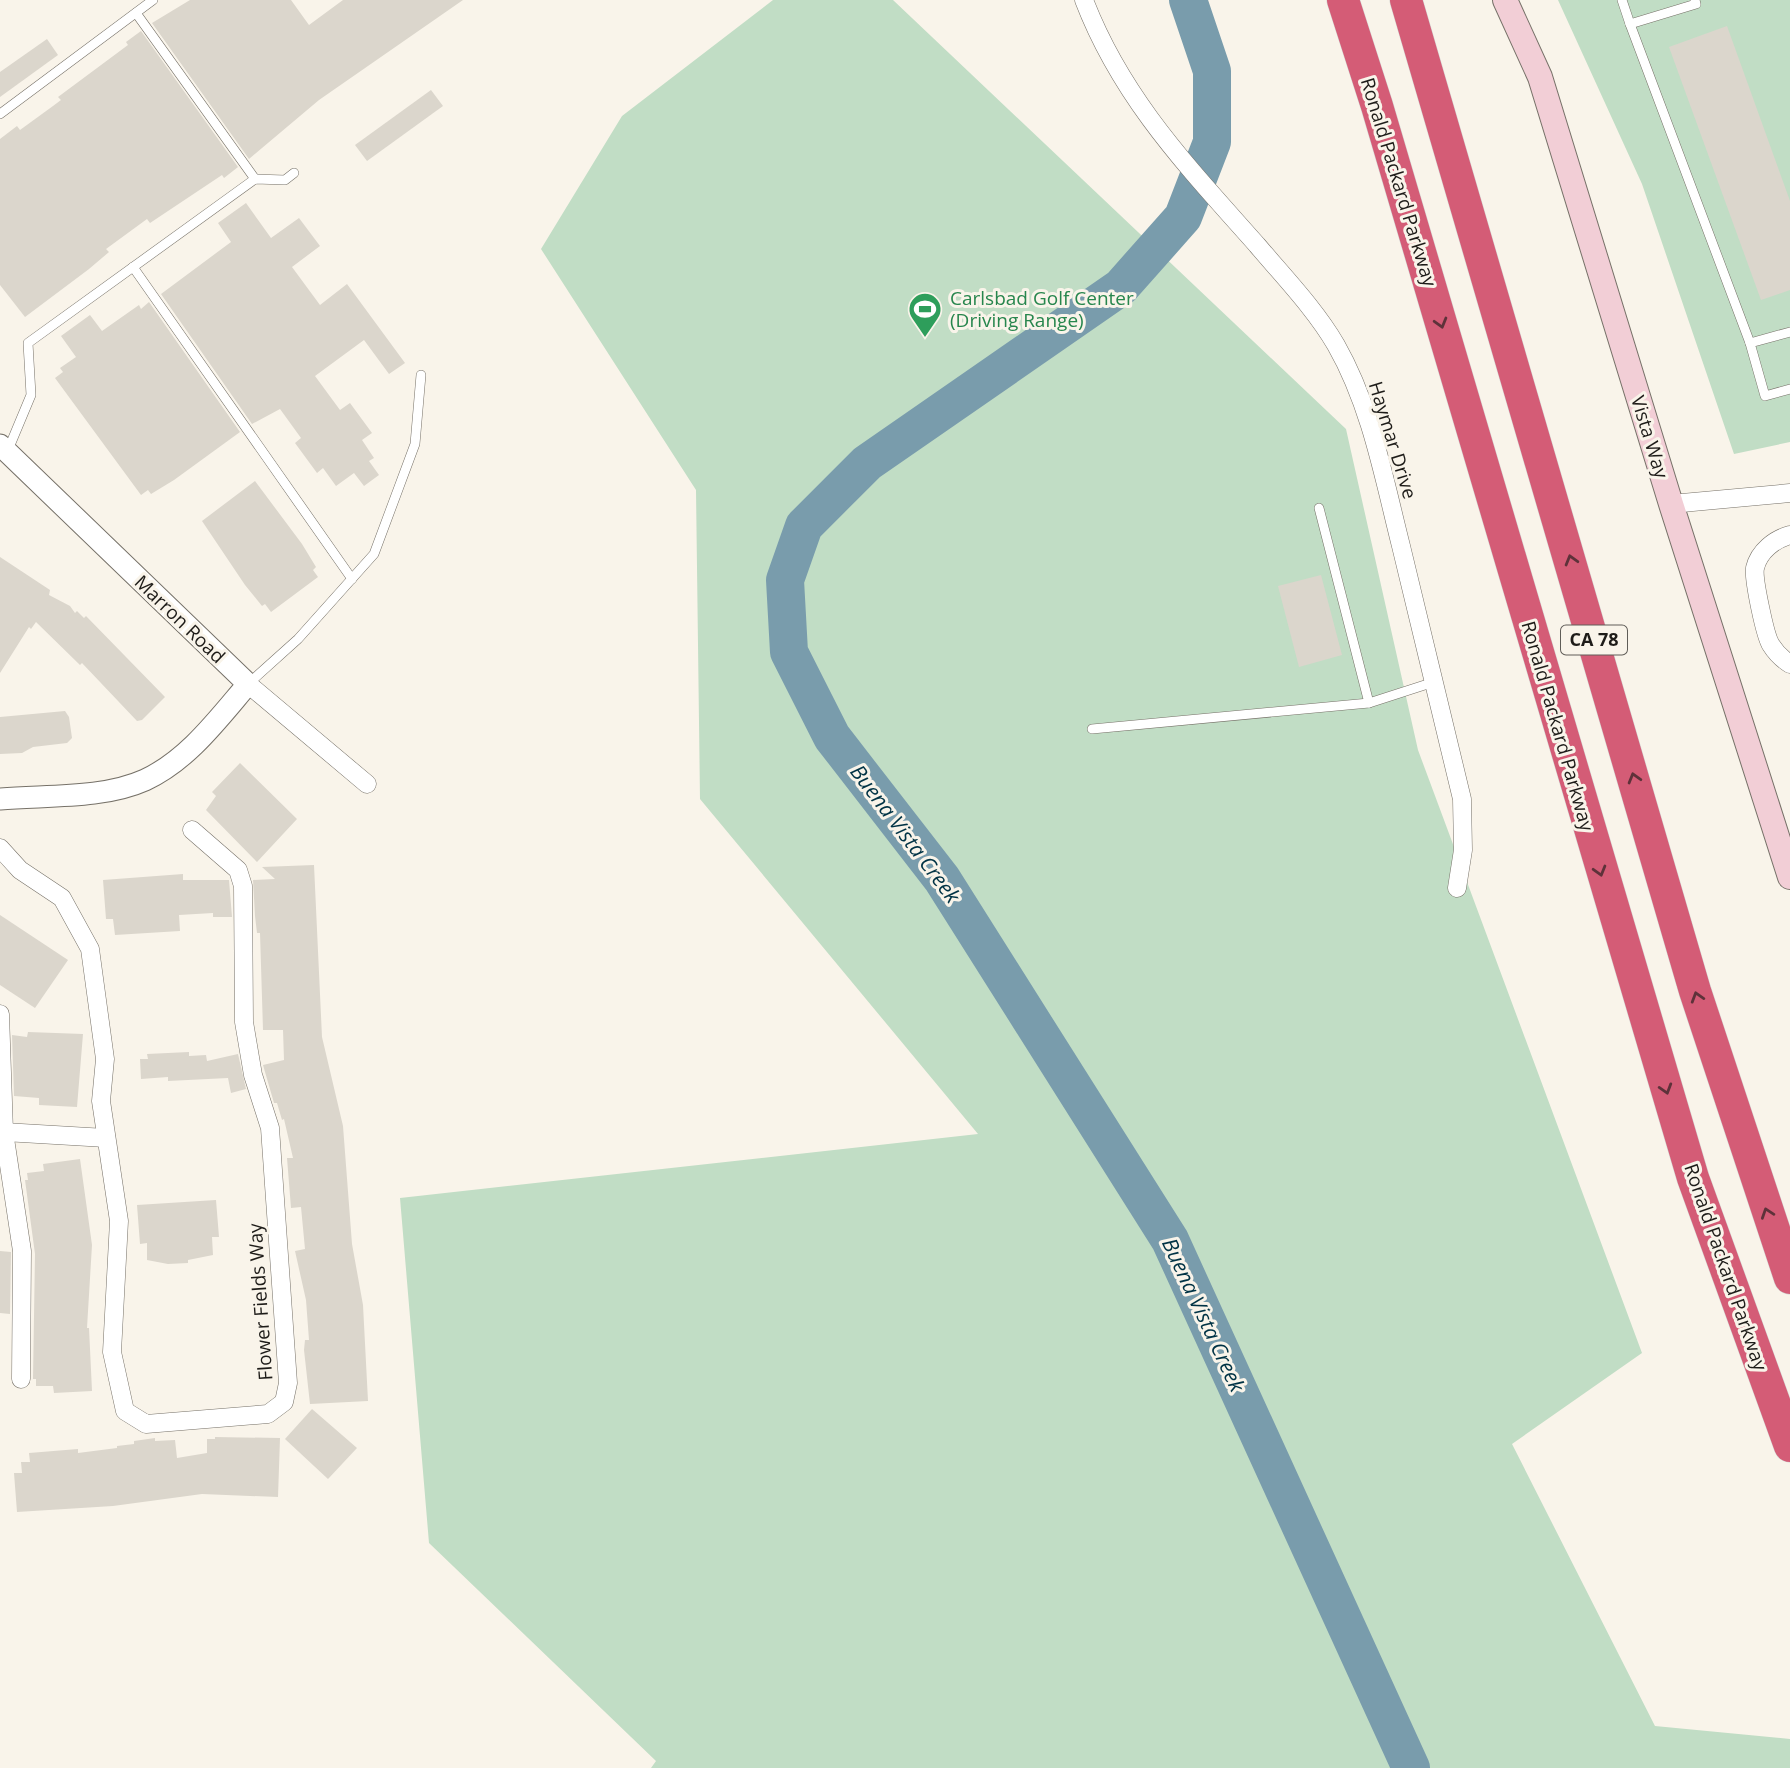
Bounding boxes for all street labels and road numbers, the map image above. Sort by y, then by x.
street label: Ronald Packard Parkway [1355,74,1443,290]
street label: Haymar Drive [1363,378,1423,502]
street label: Vista Way [1625,393,1675,482]
street label: Marron Road [129,569,231,669]
street label: Ronald Packard Parkway [1516,618,1601,834]
road number: CA 78 [1561,626,1627,654]
street label: Ronald Packard Parkway [1678,1160,1774,1374]
street label: Flower Fields Way [242,1222,278,1381]

